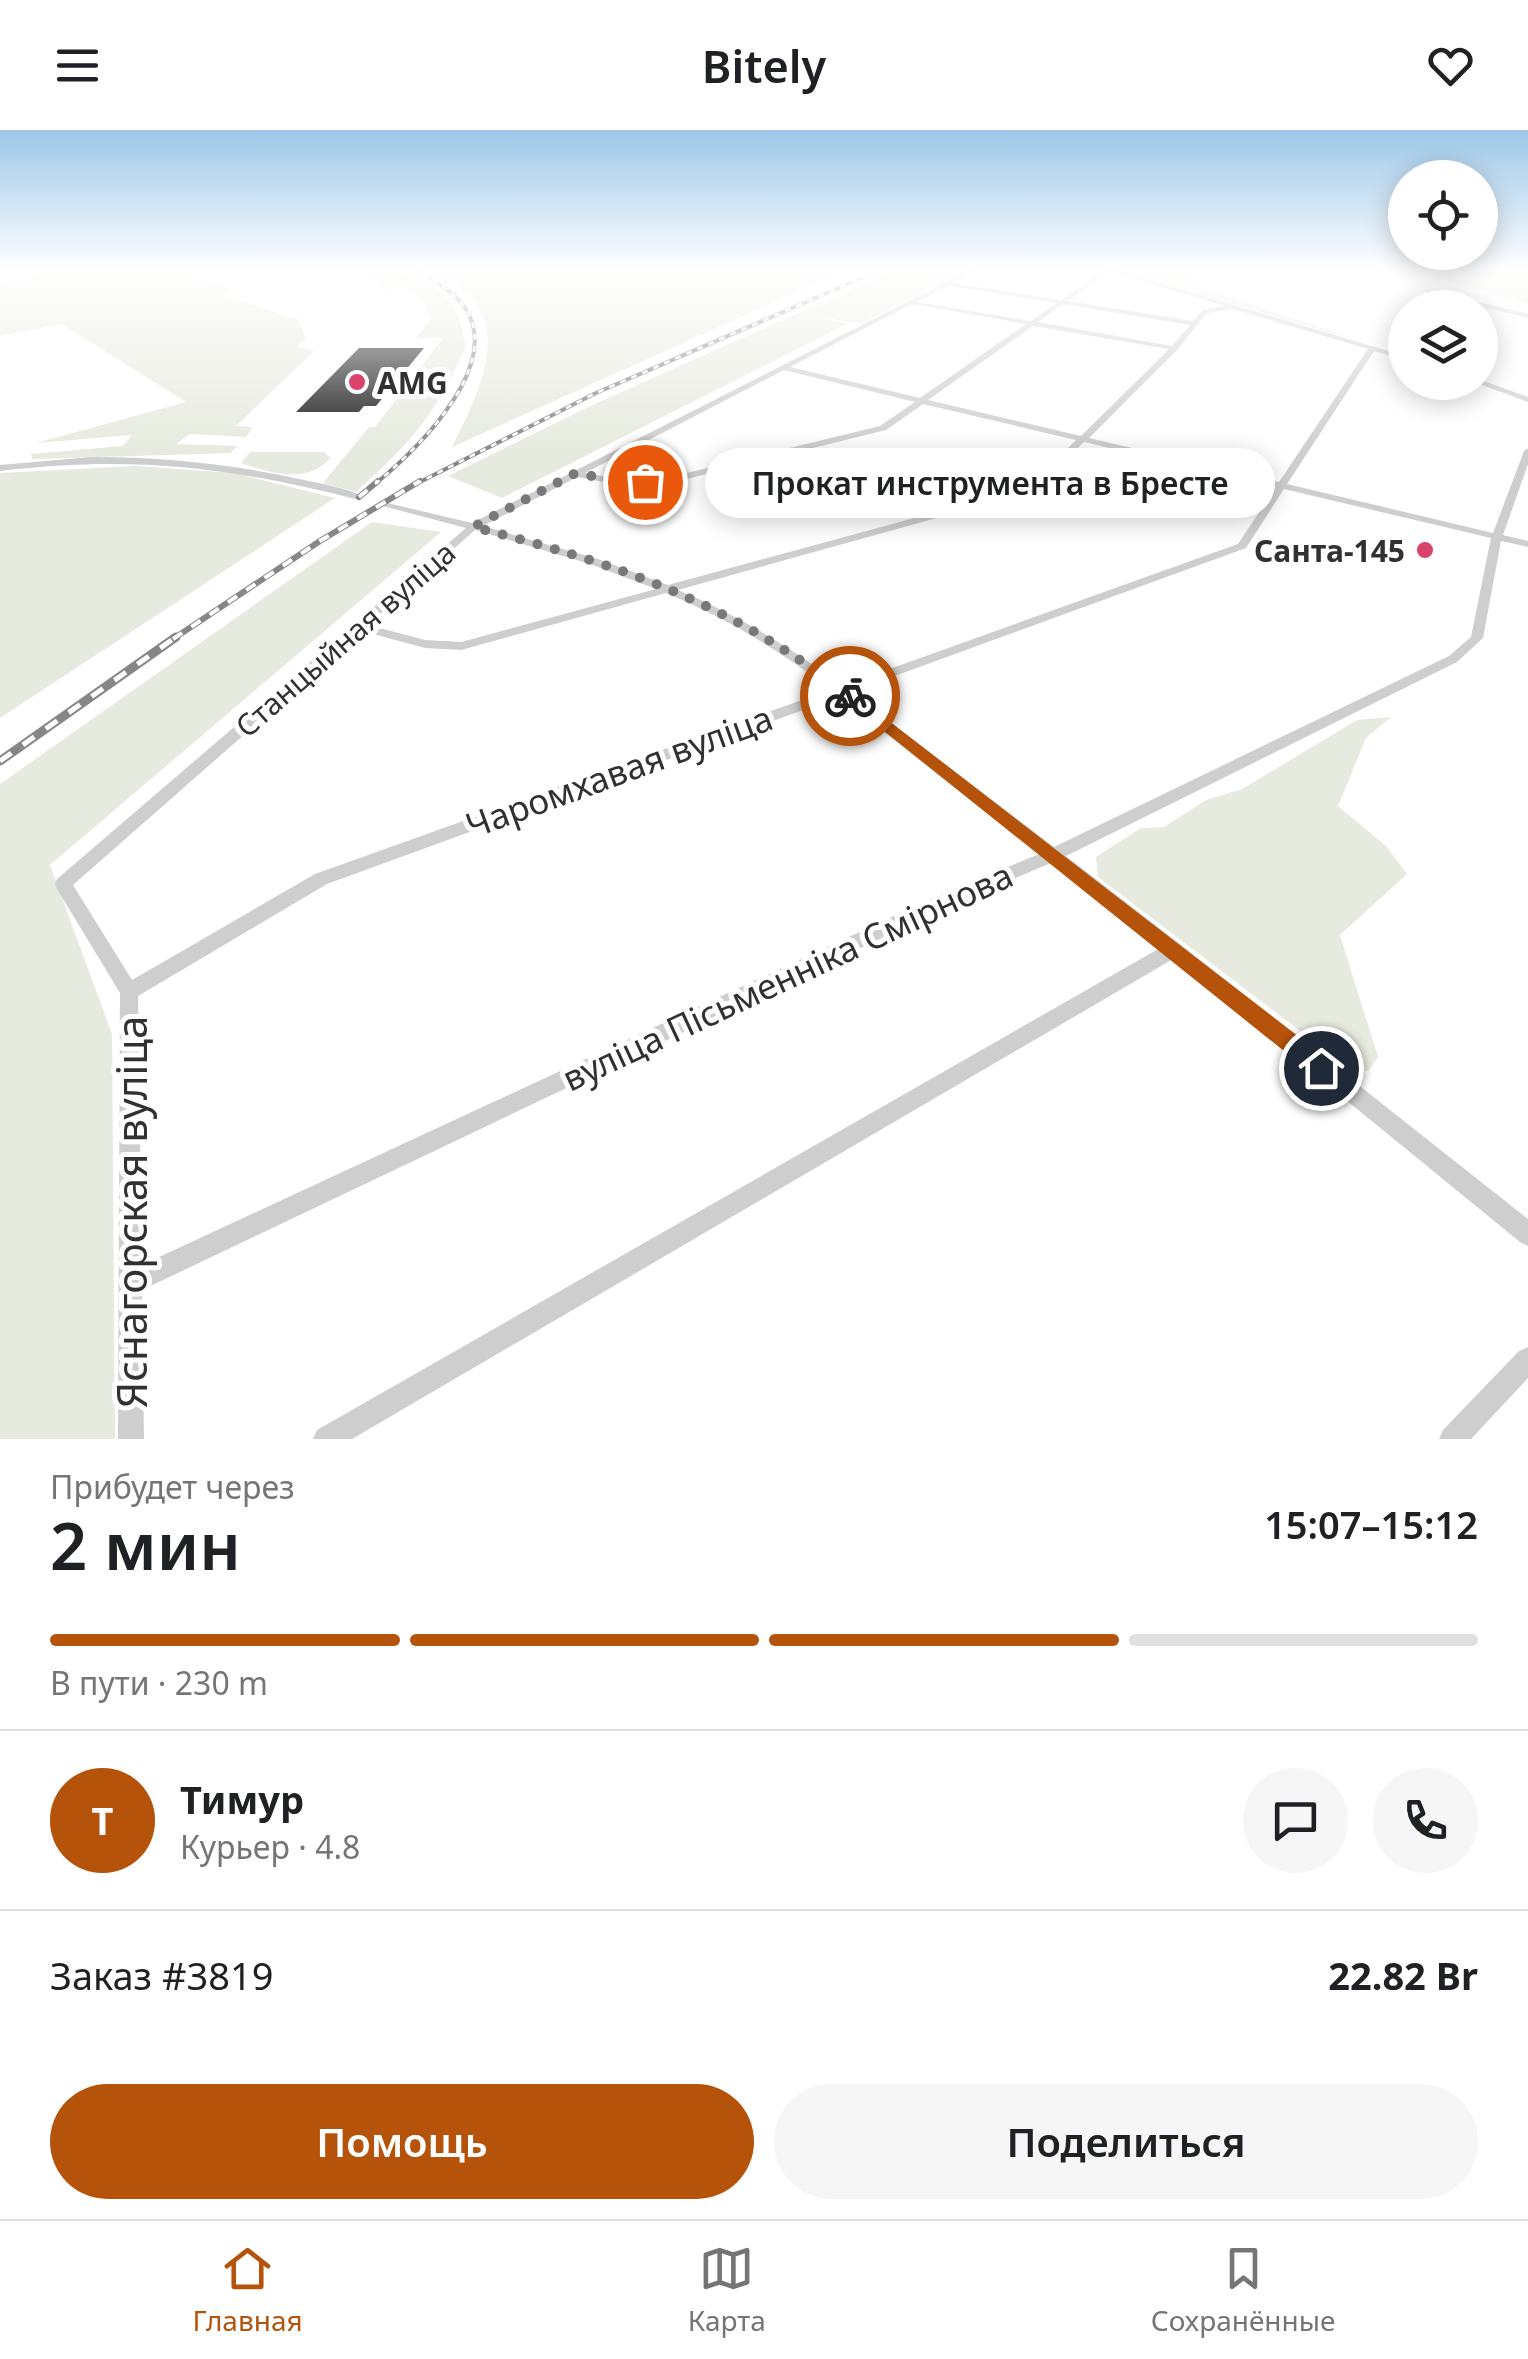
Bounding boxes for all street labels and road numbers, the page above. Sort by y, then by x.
street label: Станцыйная вуліца [226,532,464,746]
street label: Чаромхавая вуліца [459,694,779,848]
street label: вуліца Пісьменніка Смірнова [554,851,1020,1101]
street label: Яснагорская вуліца [102,1016,159,1408]

